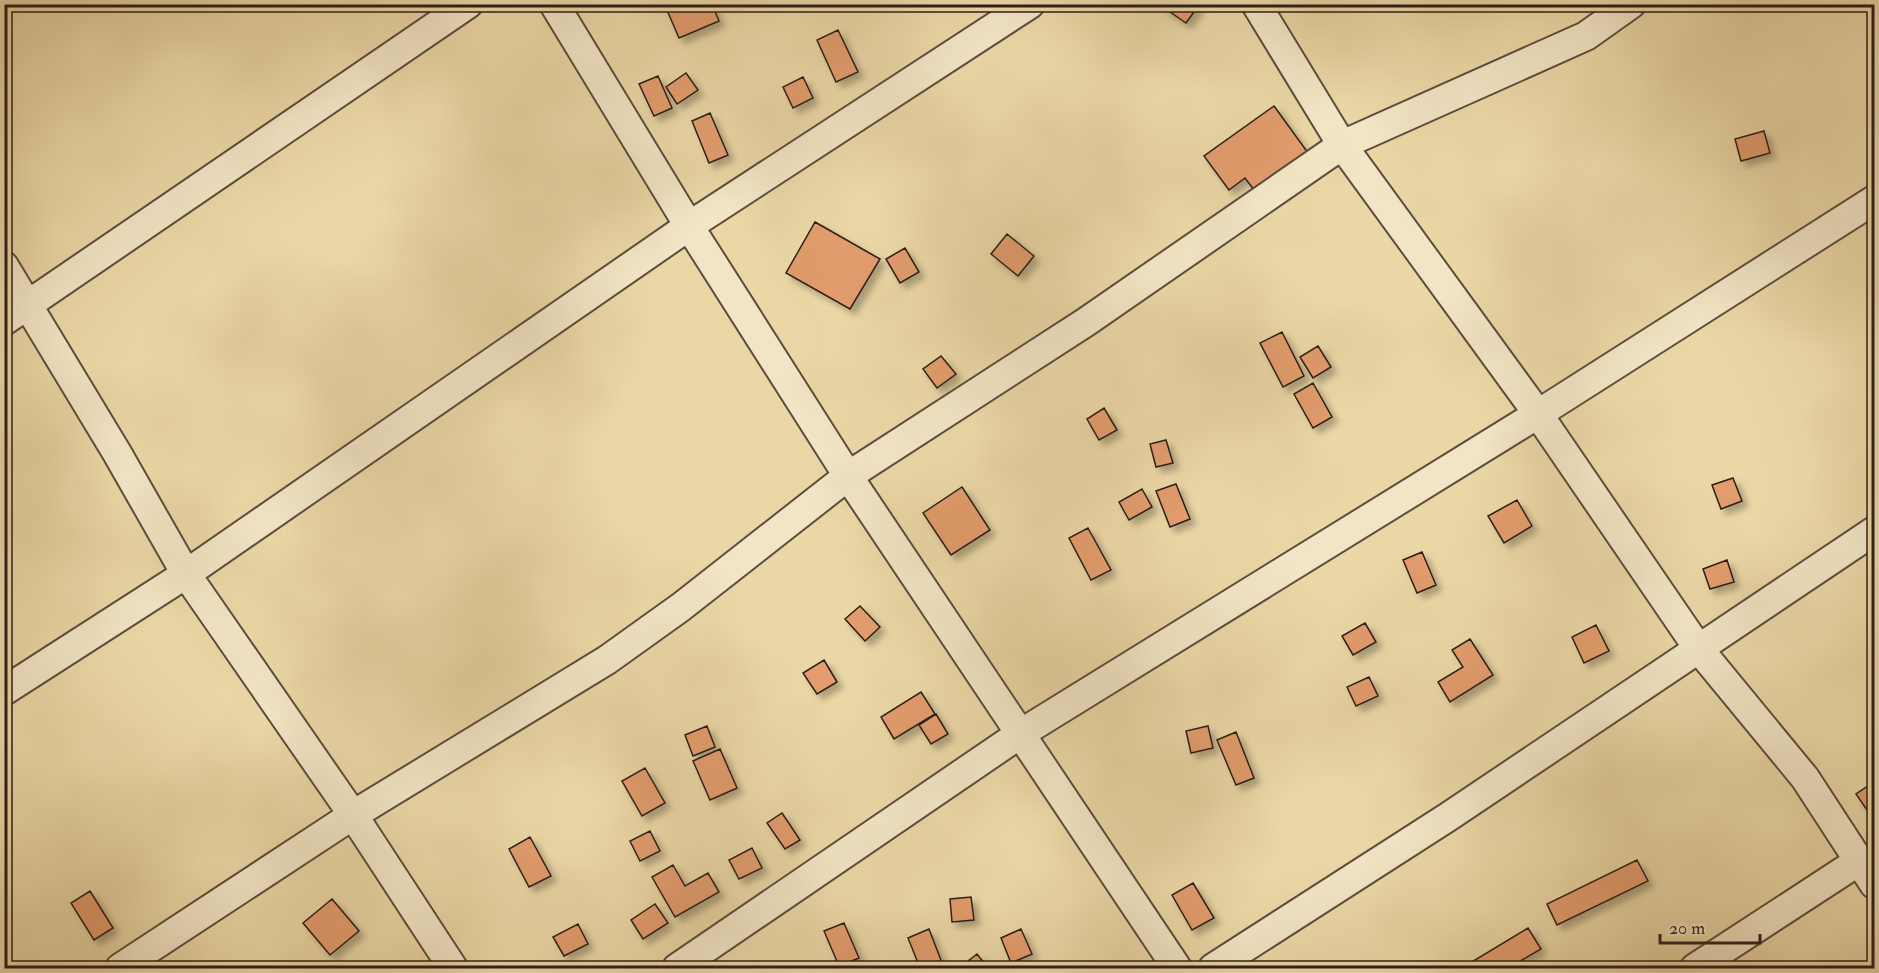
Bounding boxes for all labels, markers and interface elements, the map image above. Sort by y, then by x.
scale bar [1660,907,1760,945]
text: 20 m [1669,917,1705,940]

